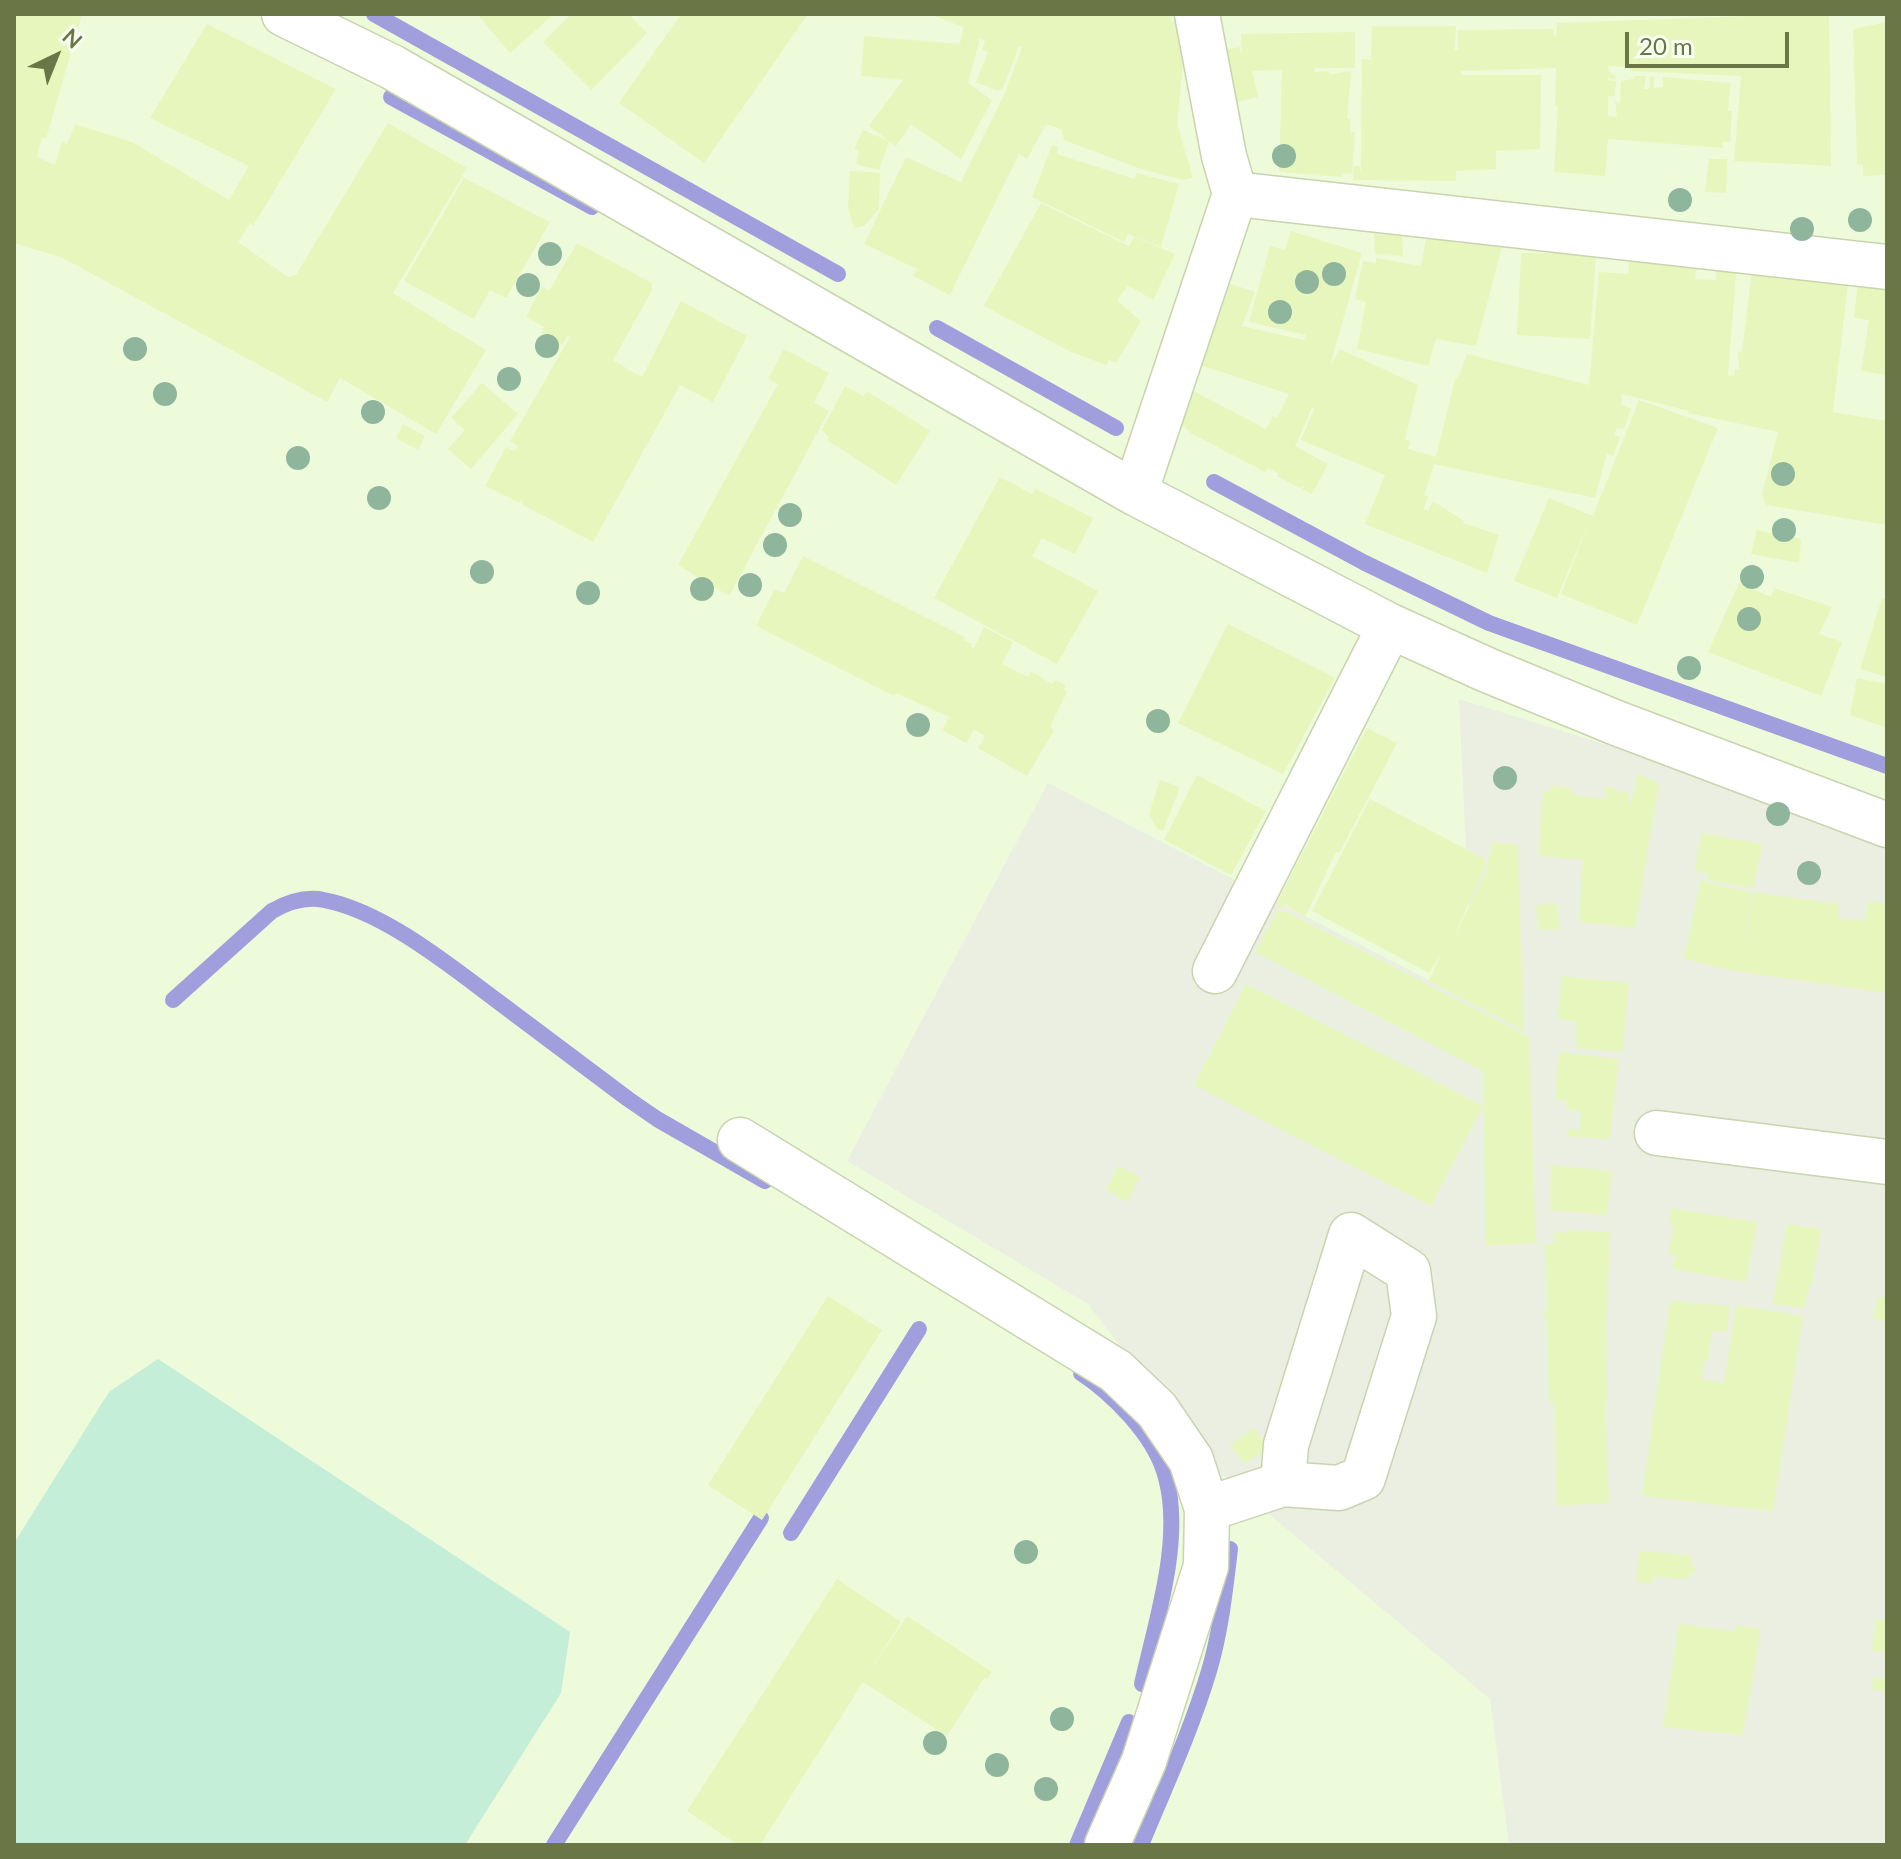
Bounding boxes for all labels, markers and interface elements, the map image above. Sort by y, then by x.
north arrow [16,16,96,96]
scale bar [1629,16,1793,66]
text: N [57,22,88,54]
text: 20 m [1639,31,1693,60]

